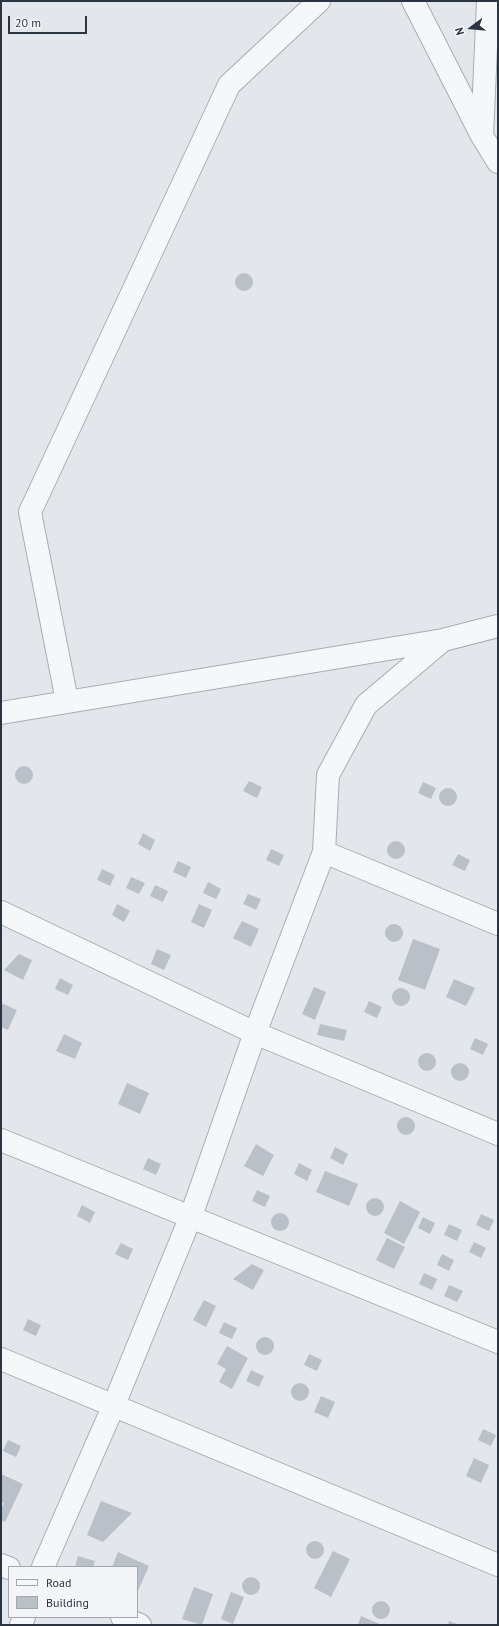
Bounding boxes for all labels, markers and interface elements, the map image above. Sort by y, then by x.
scale bar [10,8,89,34]
north arrow [451,8,491,48]
text: 20 m [15,15,41,30]
text: N [452,26,467,37]
legend [8,1566,138,1618]
text: Road [46,1575,71,1590]
text: Building [46,1595,89,1610]

